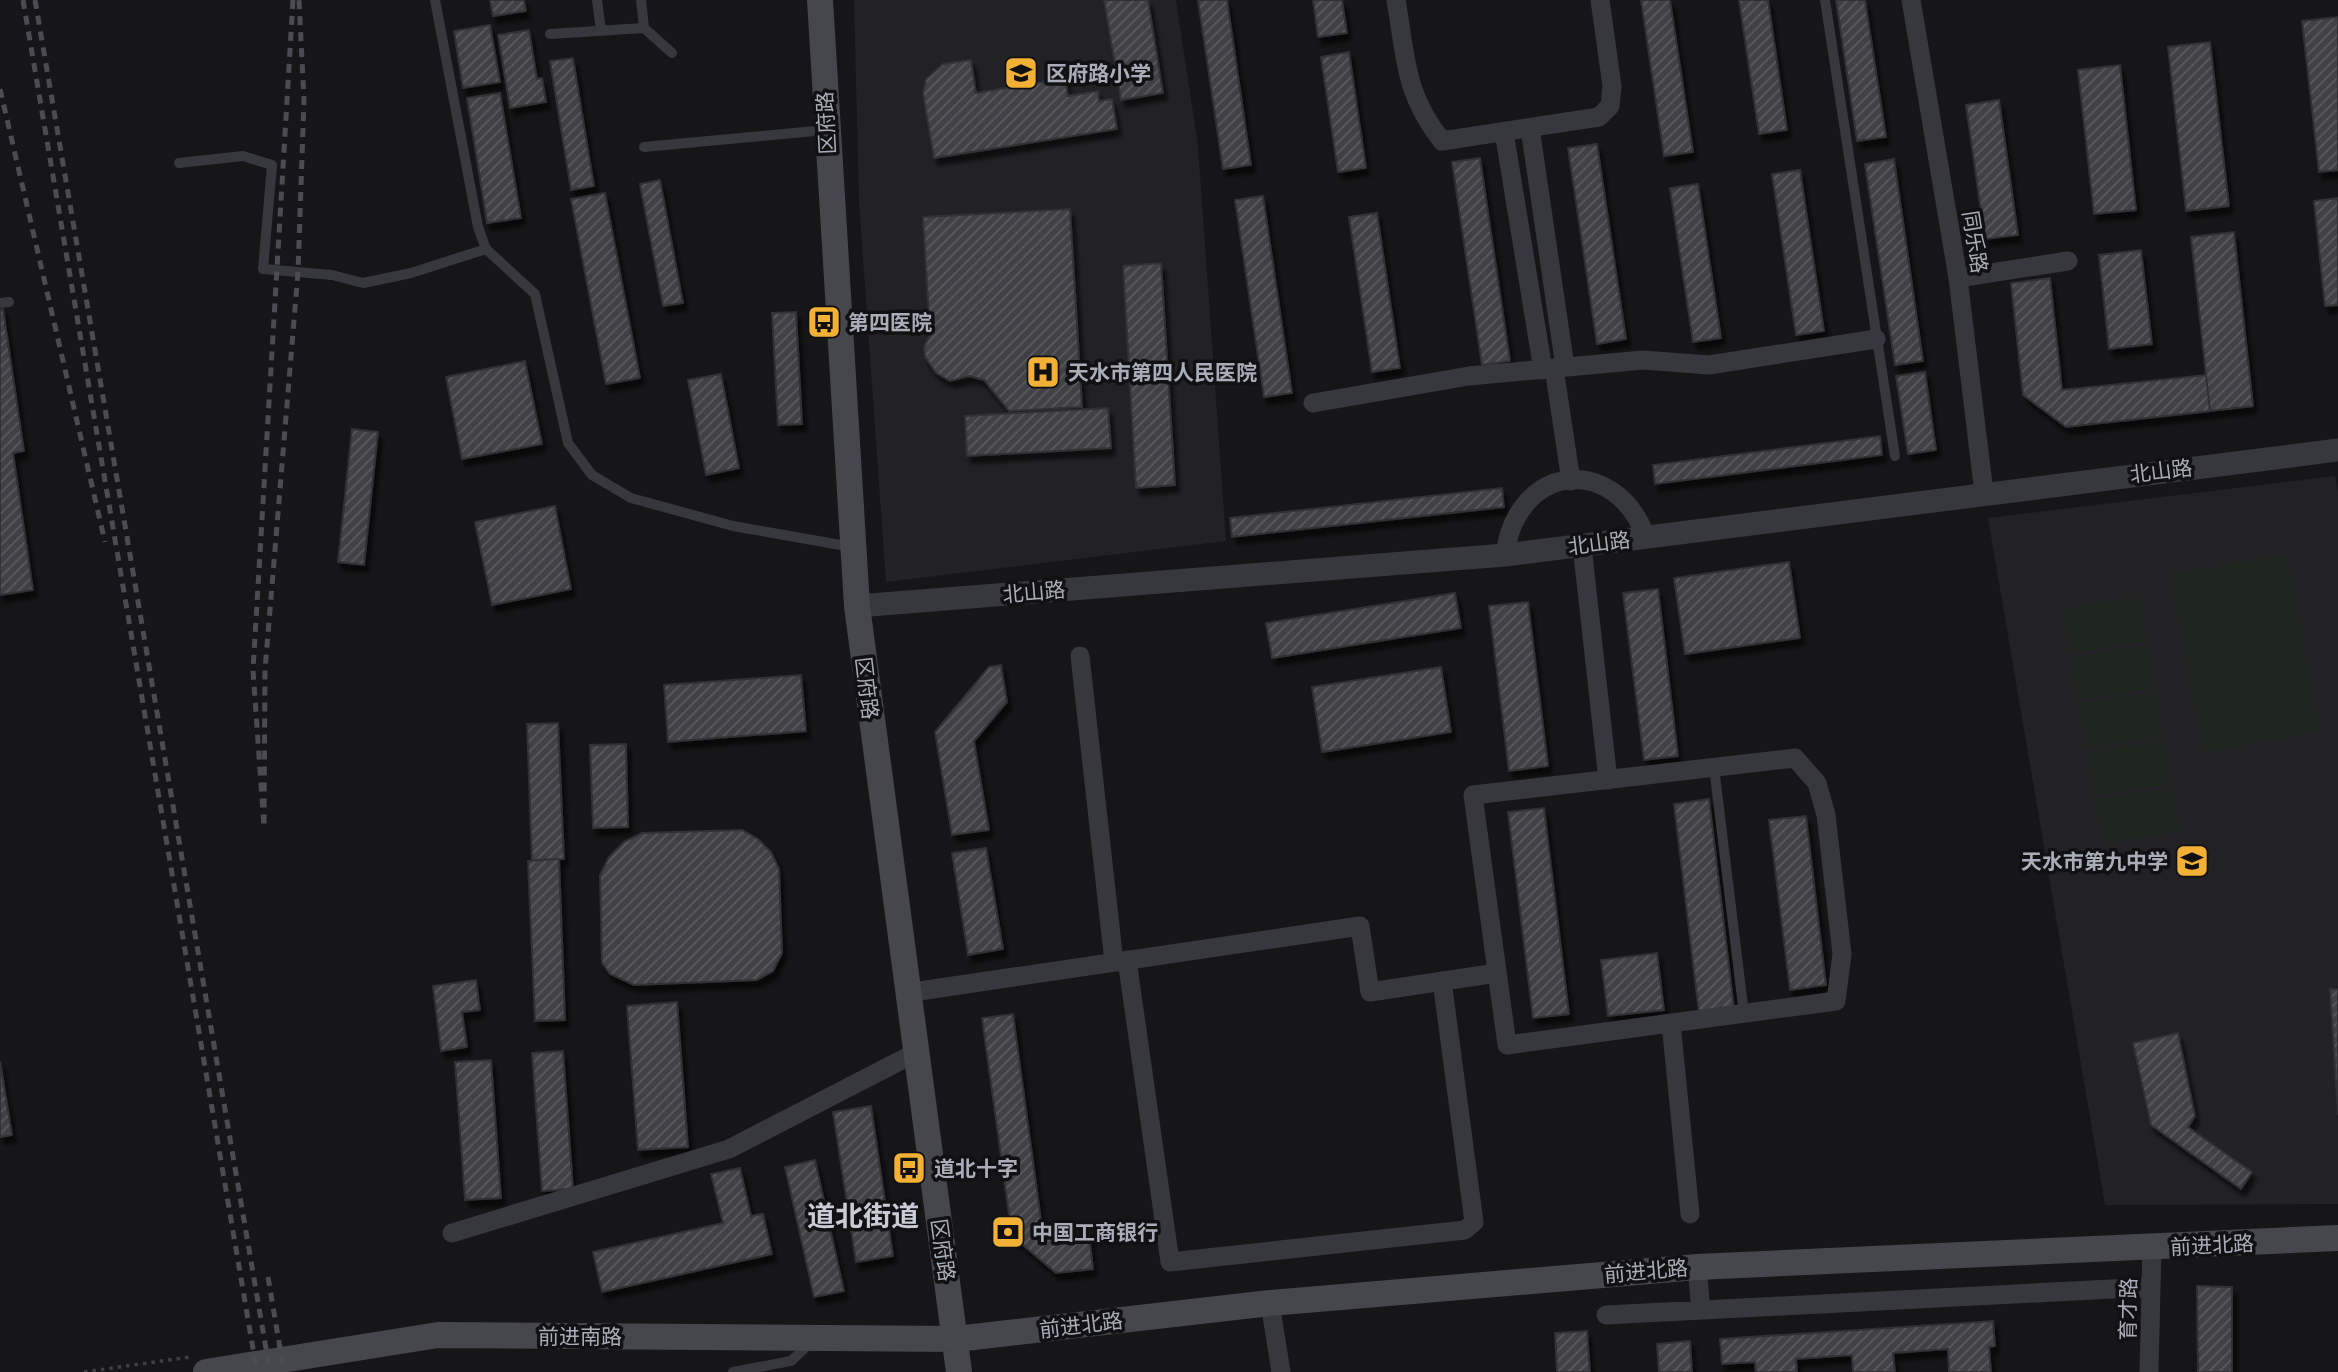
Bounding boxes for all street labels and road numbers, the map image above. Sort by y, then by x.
street label: 区府路 [812,91,840,155]
street label: 同乐路 [1958,209,1992,275]
street label: 北山路 [2128,455,2194,487]
street label: 北山路 [1566,527,1632,559]
street label: 北山路 [1002,577,1066,607]
street label: 区府路 [851,655,883,721]
street label: 区府路 [926,1217,960,1283]
street label: 前进北路 [2169,1230,2255,1260]
street label: 前进北路 [1603,1255,1689,1287]
street label: 育才路 [2115,1277,2141,1341]
street label: 前进北路 [1038,1307,1124,1343]
street label: 前进南路 [538,1324,622,1349]

